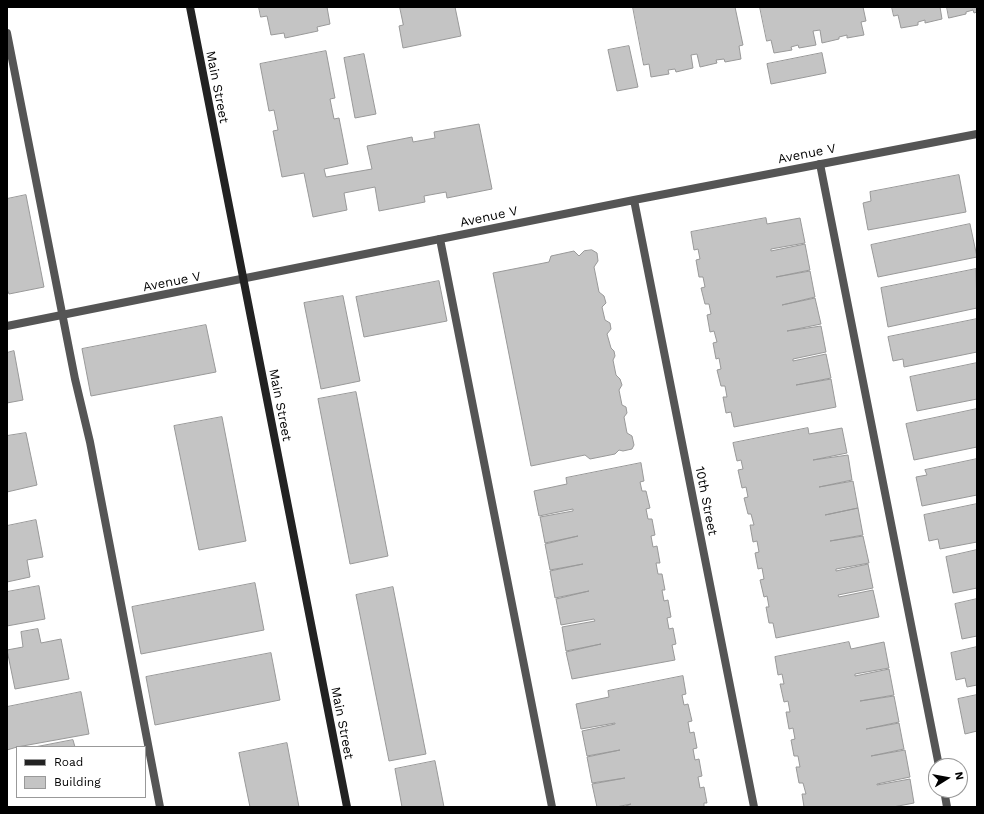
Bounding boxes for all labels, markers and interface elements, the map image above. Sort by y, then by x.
street label: Main Street [202,49,232,125]
street label: Avenue V [777,141,837,167]
street label: Avenue V [459,203,519,231]
street label: Avenue V [142,269,202,295]
street label: Main Street [265,367,295,443]
street label: 10th Street [692,465,720,537]
street label: Main Street [327,685,357,761]
legend [16,746,146,798]
text: Road [54,755,83,769]
north arrow [928,758,968,798]
text: N [952,771,966,781]
text: Building [54,775,101,789]

